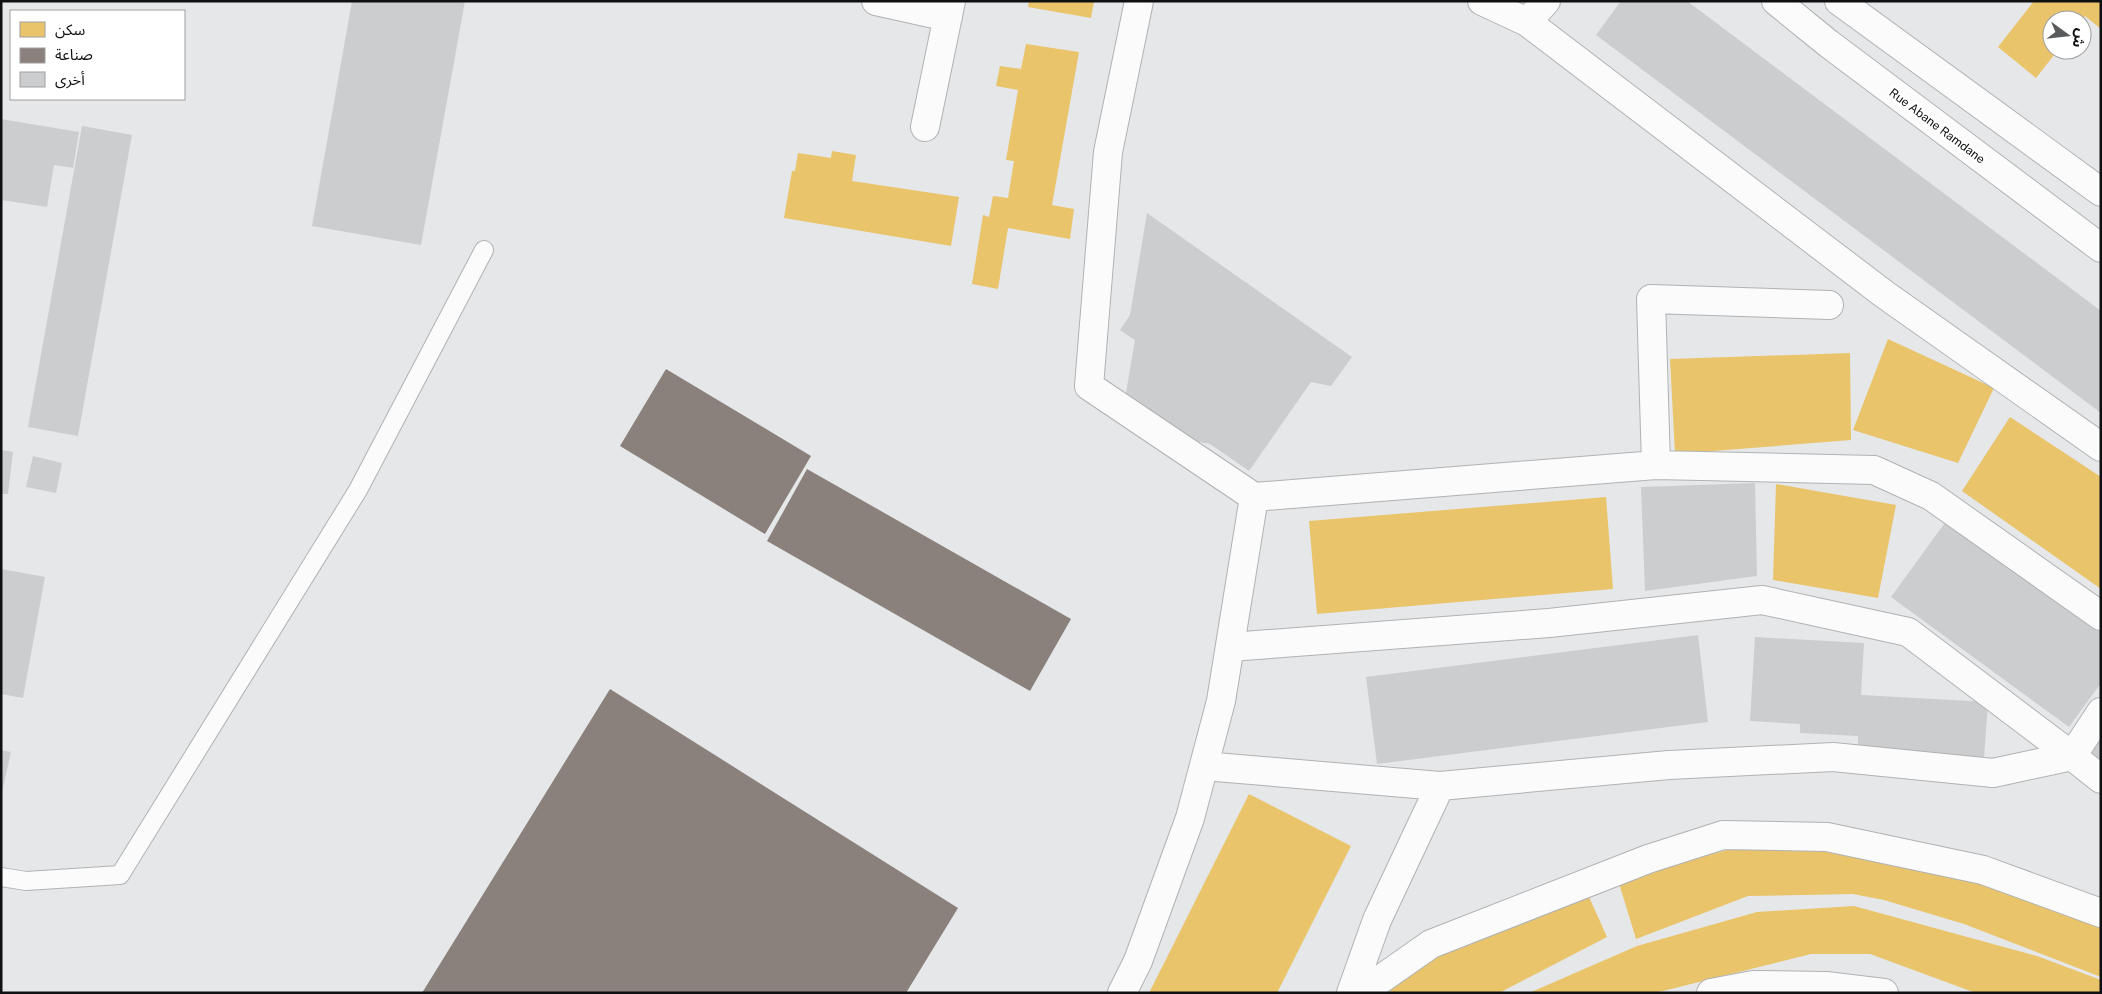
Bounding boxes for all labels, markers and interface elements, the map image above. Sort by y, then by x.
legend [10,10,185,100]
north arrow [2042,10,2092,60]
text: سكن [55,21,86,39]
text: ش [2069,27,2090,50]
text: صناعة [55,46,93,63]
text: أخرى [55,71,85,89]
street label: Rue Abane Ramdane [1886,86,1988,167]

